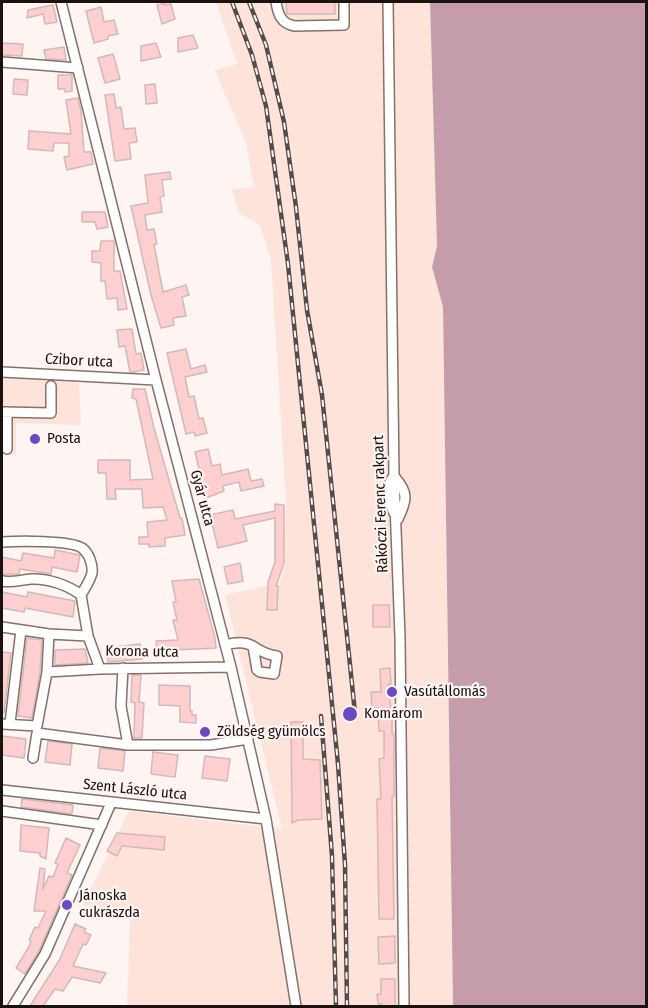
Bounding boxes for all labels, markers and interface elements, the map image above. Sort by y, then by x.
street label: Czibor utca [45,350,113,372]
place label: Posta [47,430,81,448]
marker: Posta [28,432,42,446]
street label: Rákóczi Ferenc rakpart [370,435,392,573]
street label: Gyár utca [186,468,218,528]
street label: Korona utca [105,642,179,662]
place label: Vasútállomás [404,683,485,701]
marker: Vasútállomás [385,685,399,699]
marker: Komárom [341,705,359,723]
place label: Komárom [364,705,423,723]
place label: Zöldség gyümölcs [217,723,326,741]
marker: Zöldség gyümölcs [198,725,212,739]
street label: Szent László utca [82,776,188,804]
place label: Jánoska cukrászda [79,887,140,922]
marker: Jánoska cukrászda [60,898,74,912]

